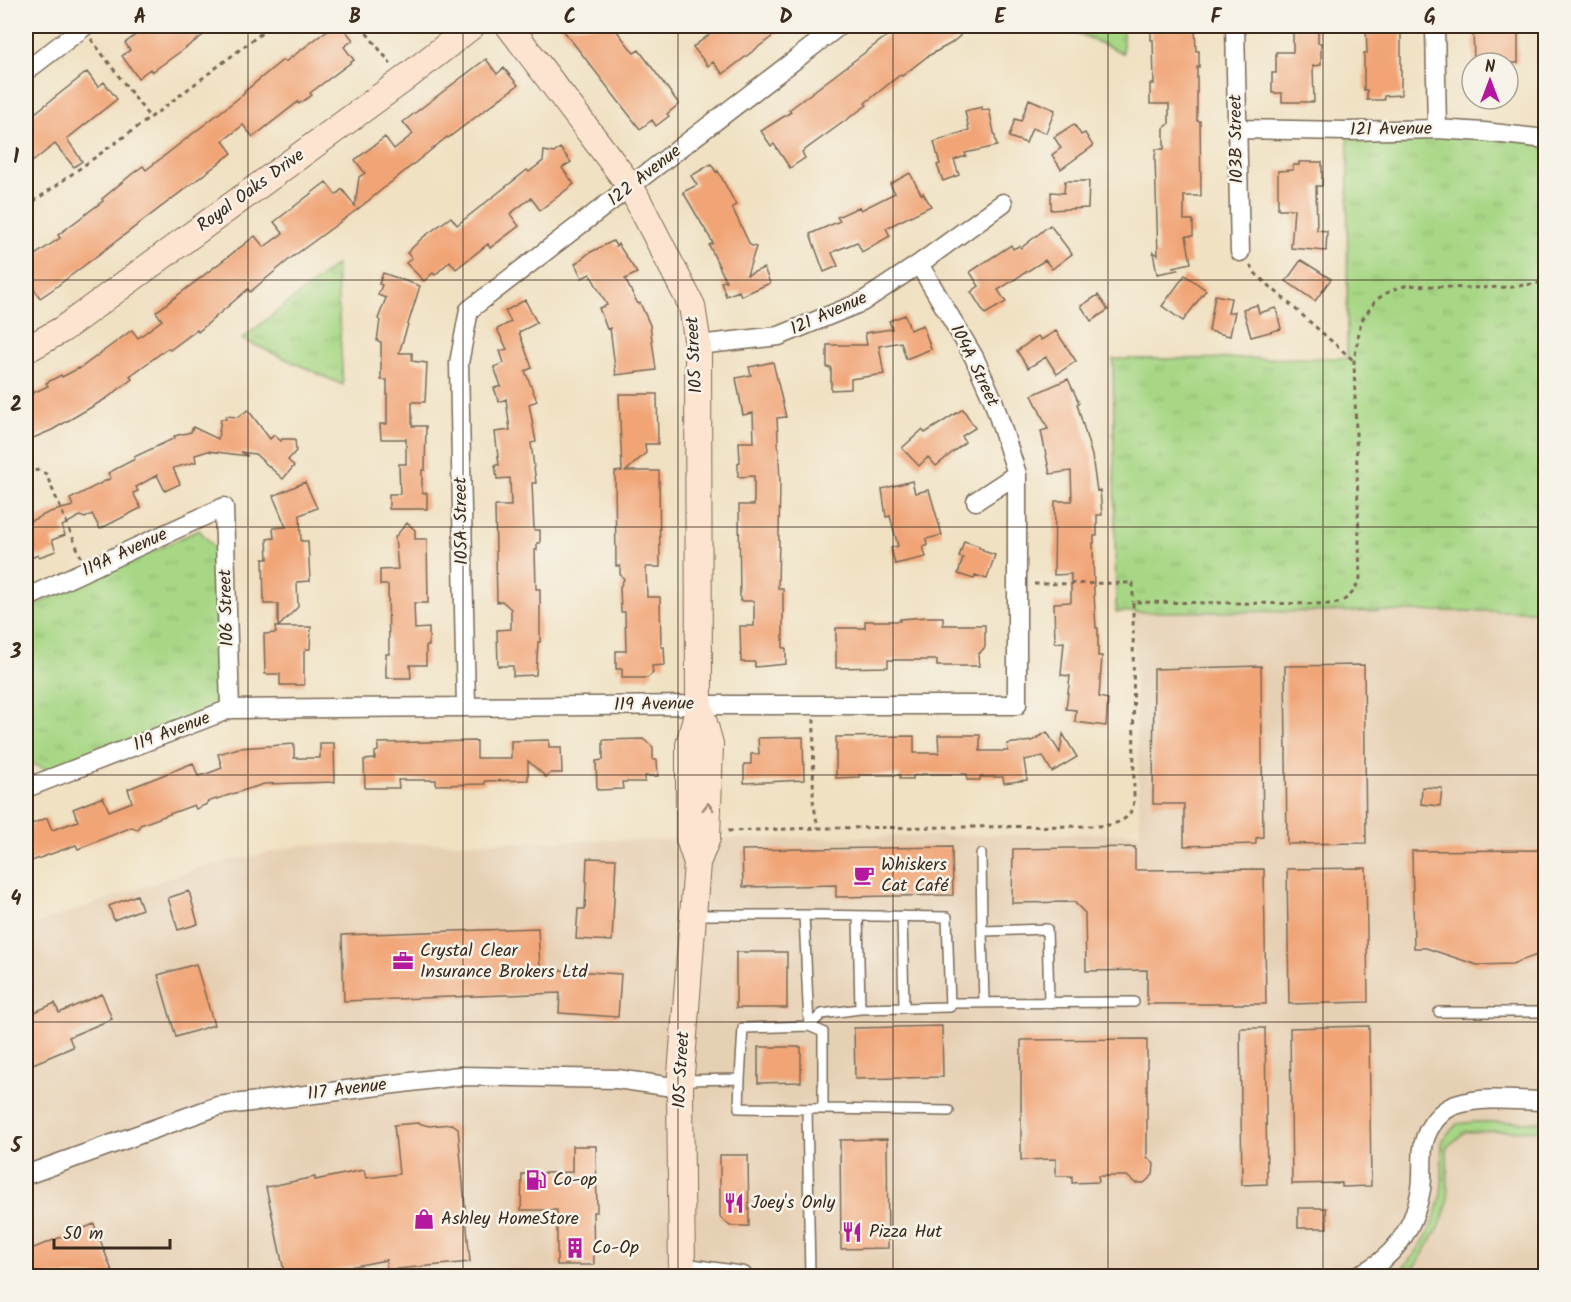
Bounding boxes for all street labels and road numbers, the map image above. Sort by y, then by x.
street label: 103B Street [1222,93,1252,184]
street label: 121 Avenue [1350,115,1432,145]
street label: 122 Avenue [602,138,688,214]
street label: Royal Oaks Drive [191,142,311,240]
street label: 121 Avenue [786,284,872,344]
street label: 105 Street [678,315,711,394]
street label: 104A Street [942,320,1007,413]
street label: 105A Street [447,476,477,565]
street label: 119A Avenue [78,521,172,585]
street label: 106 Street [211,568,243,647]
street label: 119 Avenue [614,690,694,720]
street label: 119 Avenue [129,704,215,760]
street label: 105 Street [666,1030,699,1109]
street label: 117 Avenue [306,1071,388,1109]

